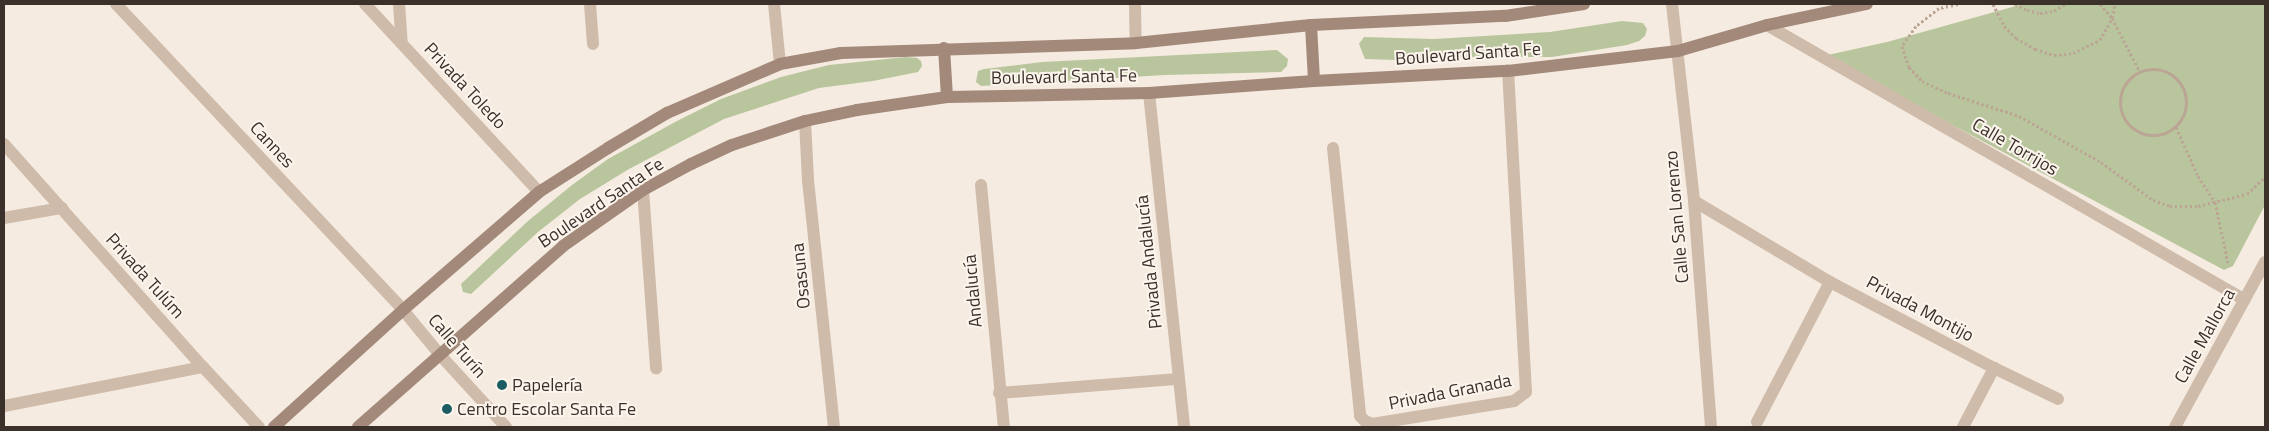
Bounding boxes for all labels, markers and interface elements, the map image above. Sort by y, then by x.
street label: Privada Toledo [419,38,511,134]
street label: Boulevard Santa Fe [1394,38,1542,70]
street label: Boulevard Santa Fe [991,65,1137,89]
street label: Calle Torrijos [1968,114,2062,180]
street label: Cannes [245,117,299,173]
street label: Calle San Lorenzo [1660,150,1694,284]
street label: Boulevard Santa Fe [534,153,668,253]
street label: Privada Andalucía [1131,194,1167,330]
street label: Privada Tulúm [101,229,189,323]
street label: Osasuna [787,242,815,310]
street label: Andalucía [959,253,987,329]
street label: Privada Montijo [1863,272,1977,346]
street label: Calle Mallorca [2170,285,2240,387]
street label: Calle Turín [423,310,491,382]
street label: Privada Granada [1387,370,1513,414]
place label: Papelería [512,374,583,396]
marker: Papelería [496,379,508,391]
place label: Centro Escolar Santa Fe [457,398,636,420]
marker: Centro Escolar Santa Fe [441,403,453,415]

